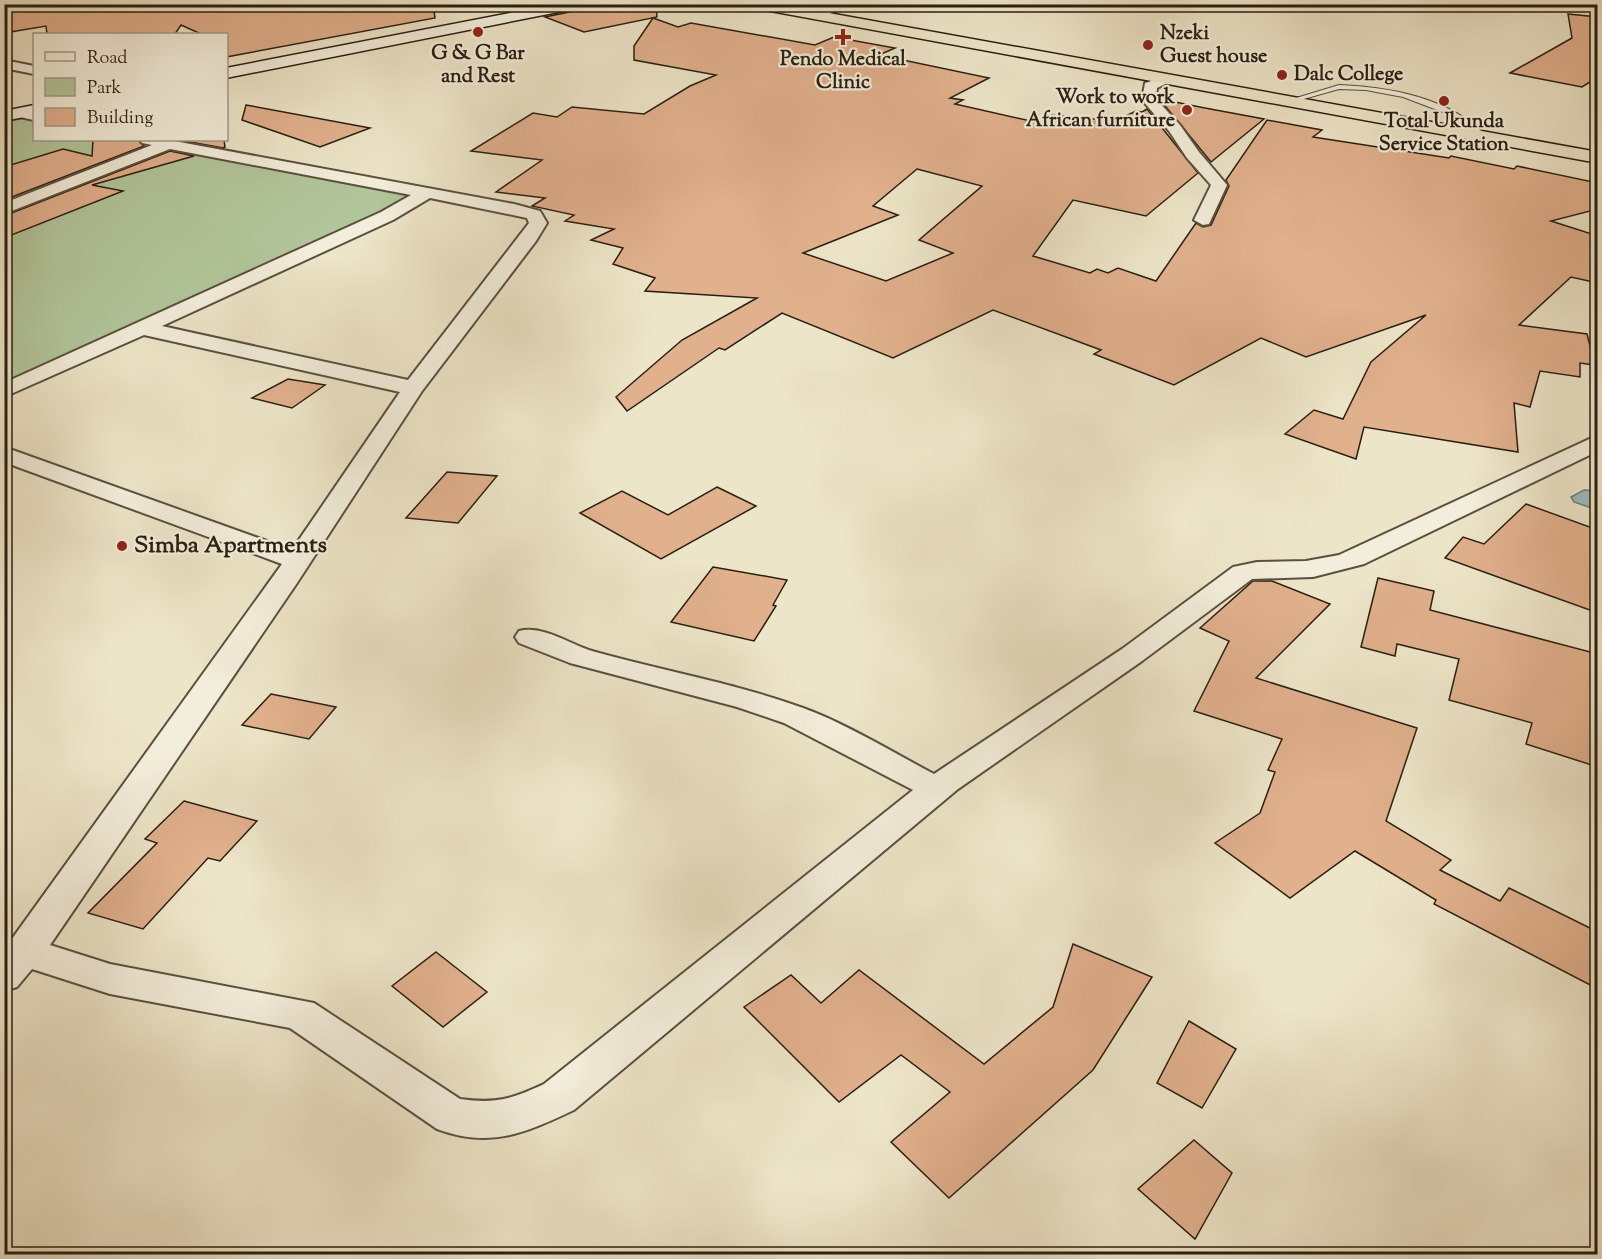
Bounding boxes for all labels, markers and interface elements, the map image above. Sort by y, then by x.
place label: Nzeki Guest house [1160,20,1267,72]
marker: G & G Bar and Rest [471,25,485,39]
marker: Pendo Medical Clinic [834,28,852,46]
legend [33,33,228,141]
marker: Nzeki Guest house [1141,38,1155,52]
place label: G & G Bar and Rest [431,40,525,92]
text: Road [87,46,127,72]
place label: Pendo Medical Clinic [780,46,906,98]
place label: Dalc College [1294,61,1403,90]
marker: Dalc College [1275,68,1289,82]
text: Park [87,76,122,102]
place label: Work to work African furniture [1026,84,1175,136]
marker: Total Ukunda Service Station [1437,94,1451,108]
marker: Work to work African furniture [1180,103,1194,117]
text: Building [87,106,153,132]
place label: Total Ukunda Service Station [1379,108,1509,160]
place label: Simba Apartments [134,529,327,563]
marker: Simba Apartments [115,539,129,553]

